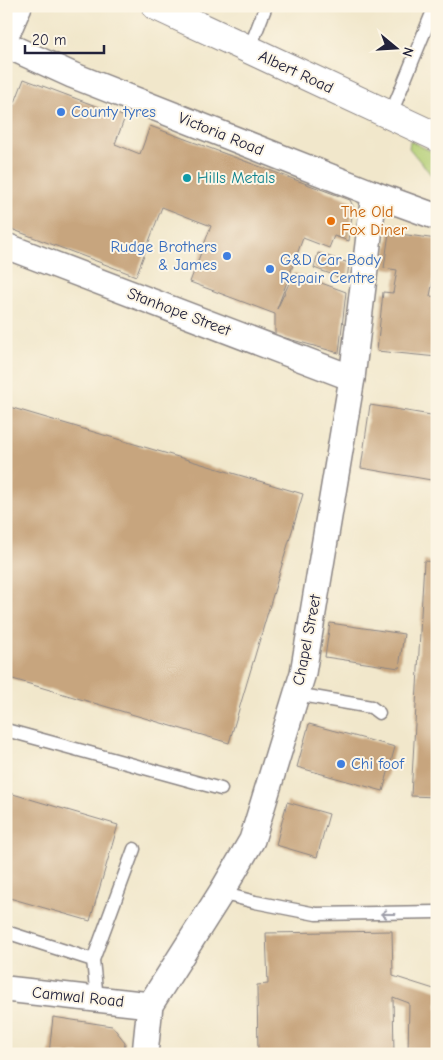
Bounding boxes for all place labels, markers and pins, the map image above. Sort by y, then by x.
place label: County tyres [71,103,156,121]
marker: County tyres [55,106,67,118]
place label: Hills Metals [197,169,276,187]
marker: Hills Metals [181,172,193,184]
place label: The Old Fox Diner [341,203,408,239]
marker: The Old Fox Diner [325,215,337,227]
place label: Rudge Brothers & James [110,238,217,274]
marker: Rudge Brothers & James [221,250,233,262]
place label: G&D Car Body Repair Centre [280,251,382,287]
marker: G&D Car Body Repair Centre [264,263,276,275]
place label: Chi foof [351,755,405,773]
marker: Chi foof [335,758,347,770]

